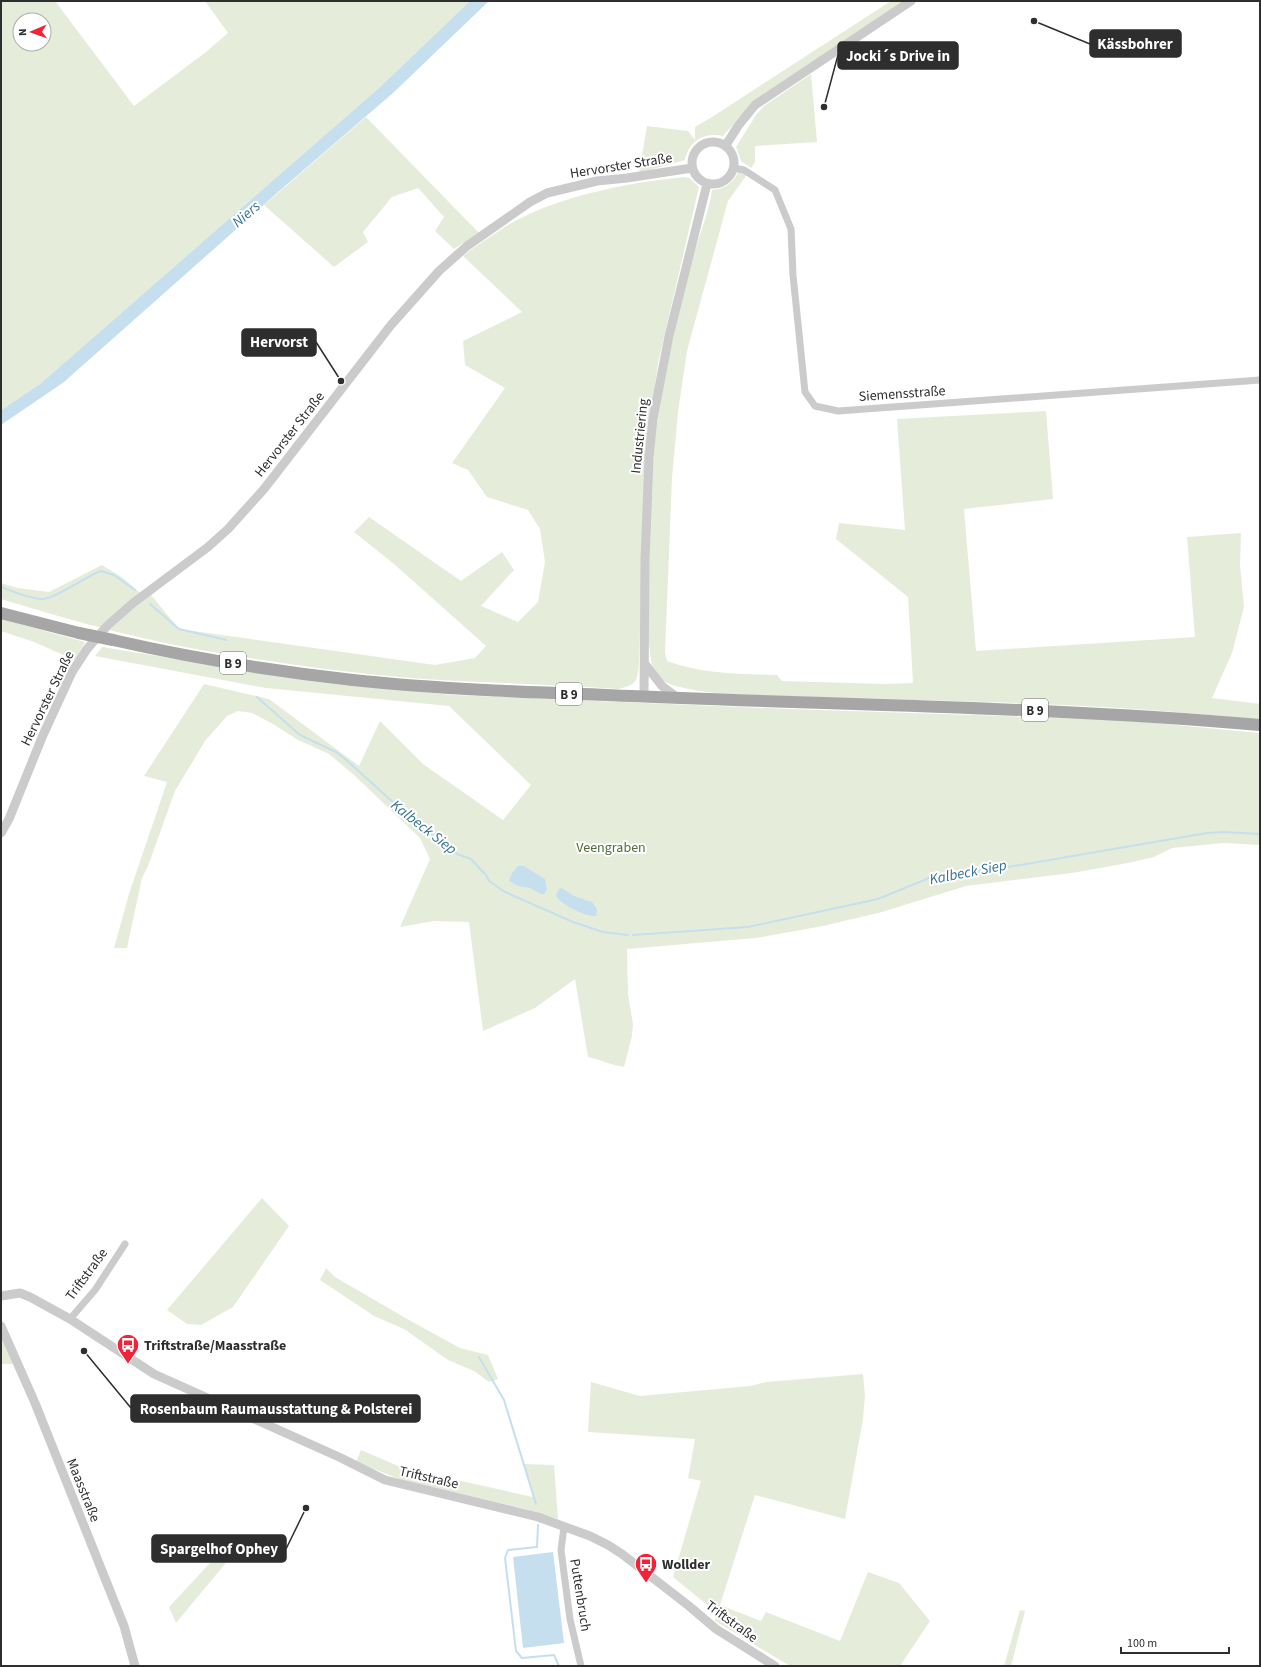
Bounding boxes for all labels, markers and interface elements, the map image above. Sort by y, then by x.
north arrow [12,12,52,52]
text: N [15,28,30,36]
callout: Kässbohrer [1090,30,1181,57]
text: Kässbohrer [1097,34,1173,55]
callout: Jocki´s Drive in [838,42,958,69]
text: Jocki´s Drive in [846,46,950,67]
street label: Hervorster Straße [569,148,674,184]
water label: Niers [228,196,265,233]
callout: Hervorst [242,329,316,356]
text: Hervorst [250,332,308,353]
street label: Siemensstraße [858,381,946,407]
street label: Hervorster Straße [250,388,330,482]
street label: Industriering [626,398,654,475]
street label: Hervorster Straße [16,648,80,749]
road number: B 9 [220,652,246,674]
road number: B 9 [556,683,582,705]
road number: B 9 [1022,699,1048,721]
water label: Kalbeck Siep [386,795,461,860]
park label: Veengraben [576,838,646,858]
water label: Kalbeck Siep [928,855,1009,890]
street label: Triftstraße [61,1244,113,1305]
bus stop icon: Triftstraße/Maasstraße [115,1332,141,1365]
place label: Triftstraße/Maasstraße [144,1336,286,1356]
callout: Rosenbaum Raumausstattung & Polsterei [131,1395,420,1422]
text: Rosenbaum Raumausstattung & Polsterei [140,1399,412,1420]
street label: Maasstraße [61,1456,105,1525]
street label: Triftstraße [397,1461,460,1495]
callout: Spargelhof Ophey [152,1535,286,1562]
text: Spargelhof Ophey [160,1539,278,1560]
bus stop icon: Wollder [633,1551,659,1584]
place label: Wollder [662,1555,710,1575]
street label: Puttenbruch [564,1557,596,1633]
street label: Triftstraße [701,1596,762,1648]
scale bar [1121,1629,1229,1655]
text: 100 m [1127,1635,1157,1652]

